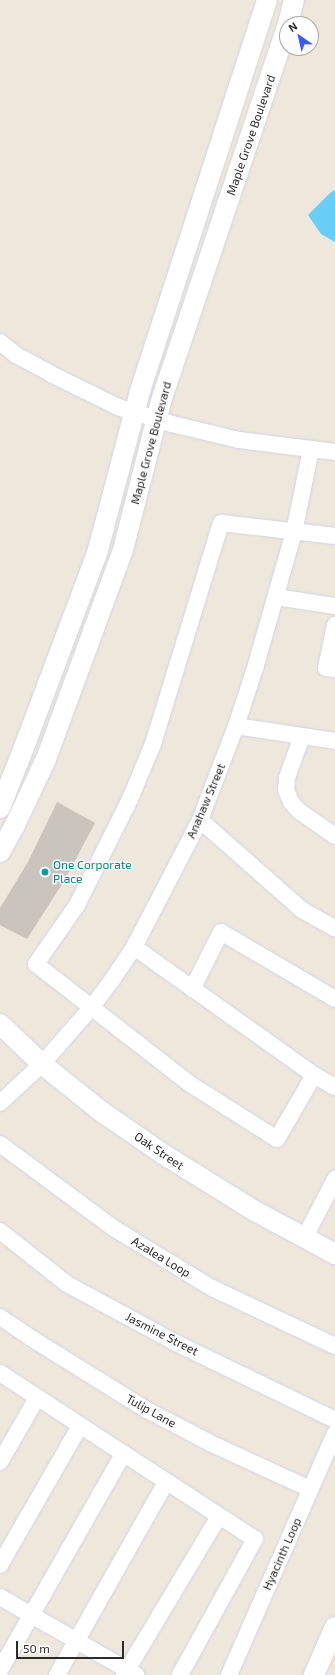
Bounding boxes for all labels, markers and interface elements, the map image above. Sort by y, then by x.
north arrow [279,16,319,56]
text: N [286,19,299,34]
street label: Maple Grove Boulevard [224,73,278,197]
street label: Maple Grove Boulevard [128,380,174,506]
street label: Anahaw Street [184,761,228,841]
place label: One Corporate Place [53,858,132,886]
marker: One Corporate Place [40,867,50,877]
street label: Oak Street [131,1129,187,1173]
street label: Azalea Loop [129,1234,193,1280]
street label: Jasmine Street [123,1309,201,1359]
street label: Tulip Lane [123,1391,179,1431]
street label: Hyacinth Loop [260,1516,304,1592]
scale bar [18,1633,126,1659]
text: 50 m [23,1641,50,1655]

